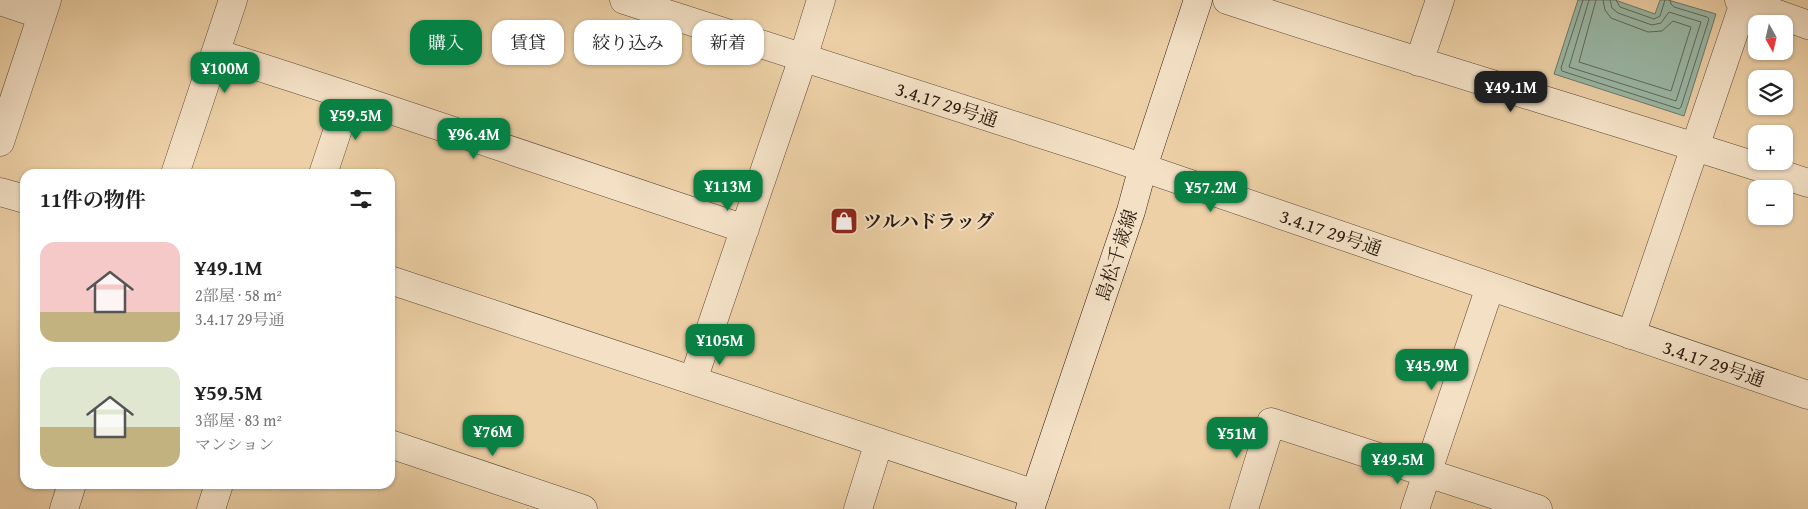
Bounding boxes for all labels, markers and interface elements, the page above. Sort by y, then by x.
north arrow [1748,15,1792,60]
map controls [1748,15,1793,225]
chip: 購入 [410,20,482,65]
chip: 賃貸 [492,20,564,65]
chip: 絞り込み [574,20,682,65]
chip: 新着 [692,20,764,65]
pin: ¥100M [190,52,260,94]
text: ¥100M [202,56,248,80]
pin: ¥49.1M [1470,70,1552,113]
button: layers [1748,70,1793,115]
street label: 3.4.17 29号通 [892,74,1002,134]
text: ¥49.1M [1485,75,1537,99]
pin: ¥59.5M [315,98,397,141]
text: ¥59.5M [330,103,382,127]
pin: ¥96.4M [433,118,515,160]
text: ¥96.4M [448,122,500,146]
button: + [1748,125,1793,170]
pin: ¥113M [693,170,763,212]
pin: ¥57.2M [1170,170,1252,213]
text: ¥113M [705,174,751,198]
text: ¥57.2M [1185,175,1237,199]
button: − [1748,180,1793,225]
text: 11件の物件 [40,184,146,215]
icon: filters [347,185,375,213]
street label: 3.4.17 29号通 [1276,201,1386,263]
street label: 島松千歳線 [1088,205,1144,305]
shop icon: ツルハドラッグ [829,206,859,236]
place label: ツルハドラッグ [863,207,995,235]
text: ¥49.1M [195,252,263,283]
icon: home [80,262,140,322]
text: 2部屋 · 58 m² [195,283,282,307]
text: 3.4.17 29号通 [195,307,285,331]
pin: ¥105M [685,324,755,366]
text: ¥105M [697,328,743,352]
street label: 3.4.17 29号通 [1659,332,1769,394]
pin: ¥45.9M [1391,348,1473,391]
text: ¥45.9M [1406,353,1458,377]
text: ¥59.5M [195,377,263,408]
icon: home [80,387,140,447]
text: 3部屋 · 83 m² [195,408,282,432]
pin: ¥76M [463,414,523,457]
pin: ¥51M [1207,416,1267,459]
text: ¥76M [474,419,512,443]
text: ¥51M [1218,421,1256,445]
text: マンション [195,432,274,456]
pin: ¥49.5M [1357,442,1439,485]
text: ¥49.5M [1372,447,1424,471]

